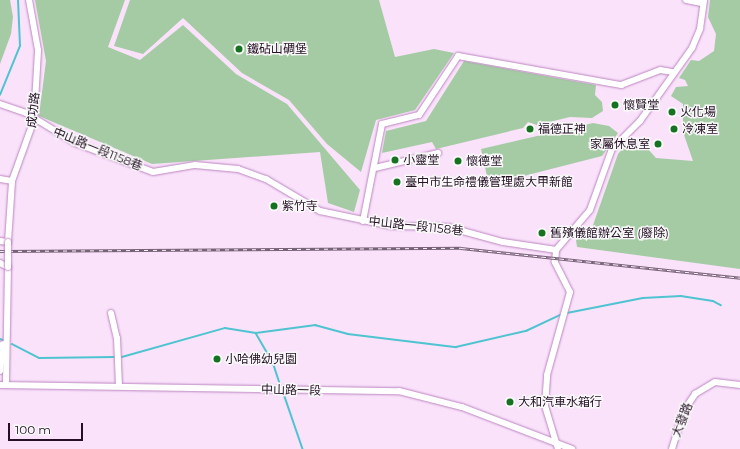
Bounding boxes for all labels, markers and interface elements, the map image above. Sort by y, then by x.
place label: 鐵砧山碉堡 [247,42,307,56]
marker: 鐵砧山碉堡 [234,44,244,54]
street label: 成功路 [24,91,42,129]
place label: 懷賢堂 [623,98,659,112]
marker: 懷賢堂 [610,100,620,110]
place label: 火化場 [680,105,716,119]
marker: 火化場 [667,107,677,117]
place label: 福德正神 [538,122,586,136]
place label: 冷凍室 [682,122,718,136]
marker: 福德正神 [525,124,535,134]
marker: 冷凍室 [669,124,679,134]
street label: 中山路一段1158巷 [51,125,145,173]
place label: 家屬休息室 [590,137,650,151]
marker: 家屬休息室 [653,139,663,149]
place label: 小靈堂 [403,153,439,167]
place label: 懷德堂 [466,154,502,168]
marker: 小靈堂 [390,155,400,165]
marker: 懷德堂 [453,156,463,166]
place label: 臺中市生命禮儀管理處大甲新館 [405,175,573,189]
marker: 臺中市生命禮儀管理處大甲新館 [392,177,402,187]
place label: 紫竹寺 [282,199,318,213]
marker: 紫竹寺 [269,201,279,211]
street label: 中山路一段1158巷 [368,214,464,238]
place label: 舊殯儀館辦公室 (廢除) [550,226,669,240]
marker: 舊殯儀館辦公室 (廢除) [537,228,547,238]
place label: 小哈佛幼兒園 [225,352,297,366]
marker: 小哈佛幼兒園 [212,354,222,364]
street label: 中山路一段 [261,382,321,398]
place label: 大和汽車水箱行 [518,395,602,409]
marker: 大和汽車水箱行 [505,397,515,407]
street label: 大發路 [669,401,695,439]
scale bar [10,415,85,441]
text: 100 m [15,422,51,437]

